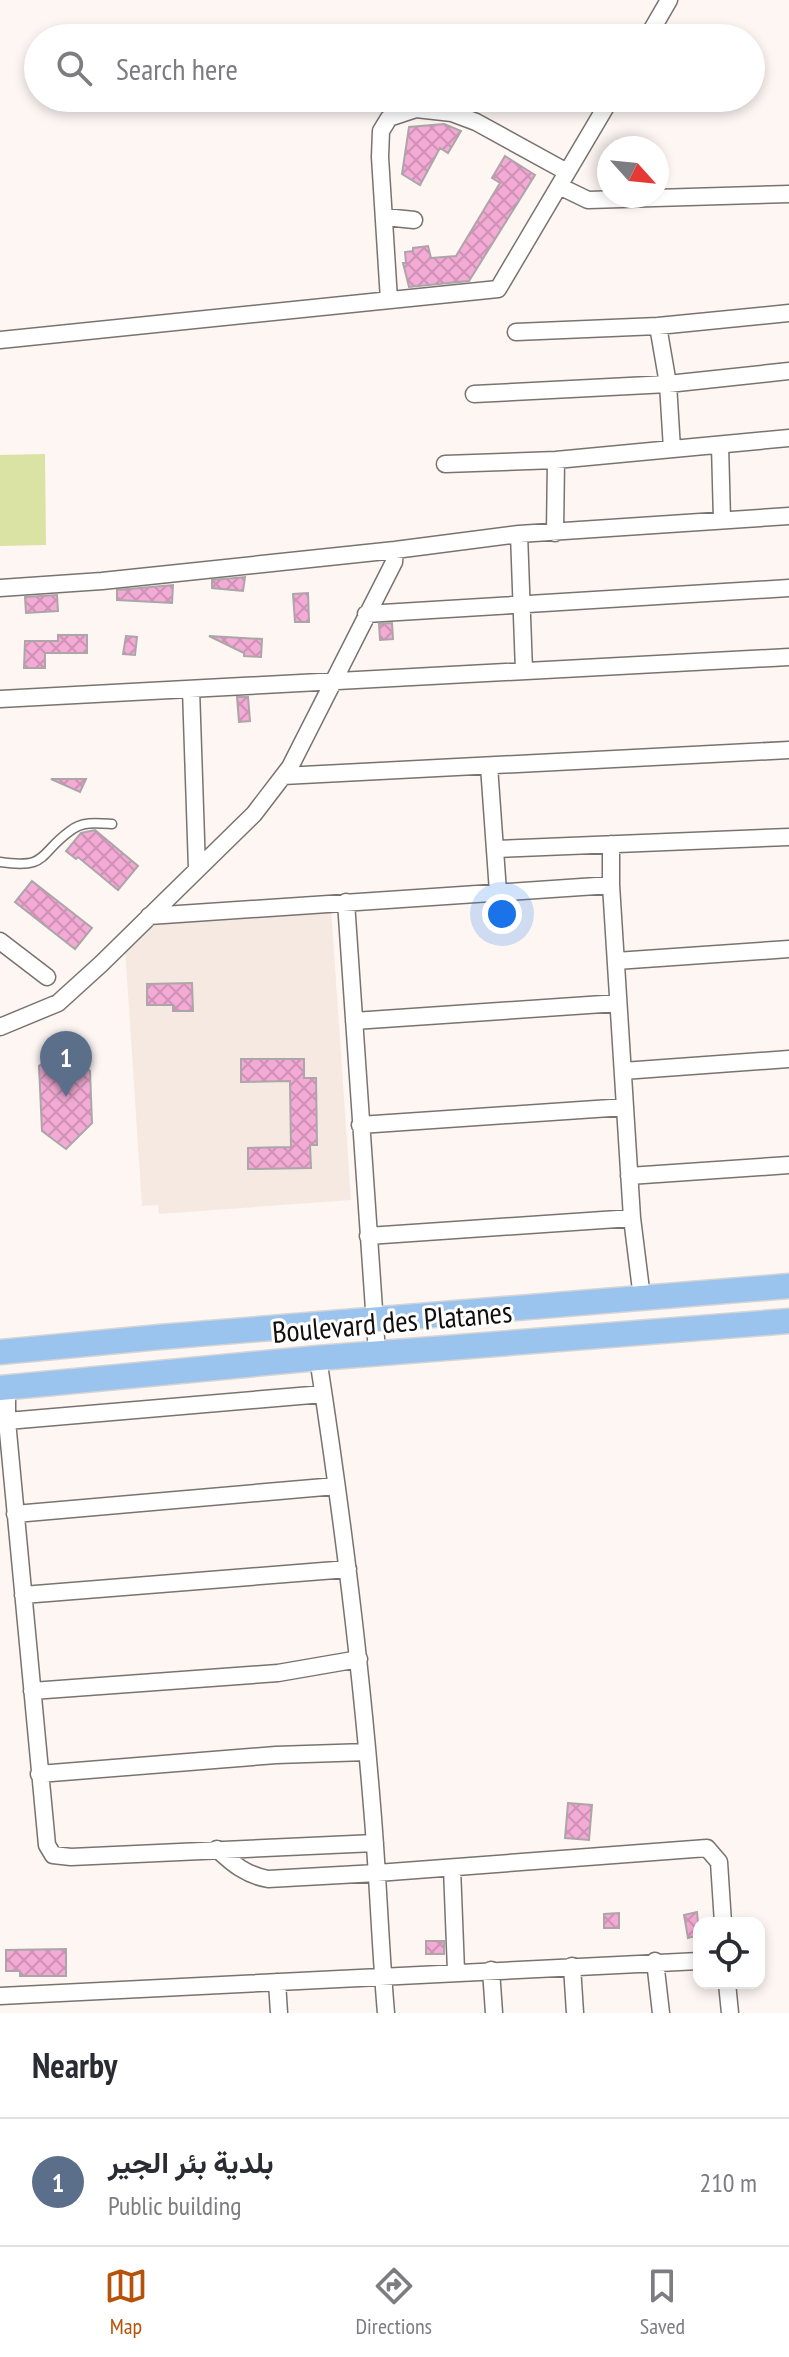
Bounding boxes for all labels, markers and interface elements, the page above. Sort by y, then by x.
search box [24,24,765,112]
icon: search [52,46,96,90]
text: Search here [116,49,238,88]
north arrow [597,136,669,208]
your location [482,894,522,934]
pin: 1 [40,1031,92,1097]
street label: Boulevard des Platanes [270,1291,514,1351]
map controls [693,1917,765,1989]
button: locate [693,1917,765,1989]
text: Nearby [32,2043,117,2087]
text: بلدية بئر الجير [108,2142,274,2181]
text: 1 [52,2166,64,2199]
text: 210 m [699,2166,757,2199]
text: Public building [108,2189,241,2222]
tab: Map [104,2264,148,2340]
tab: Directions [356,2264,432,2340]
tab: Saved [640,2264,685,2340]

